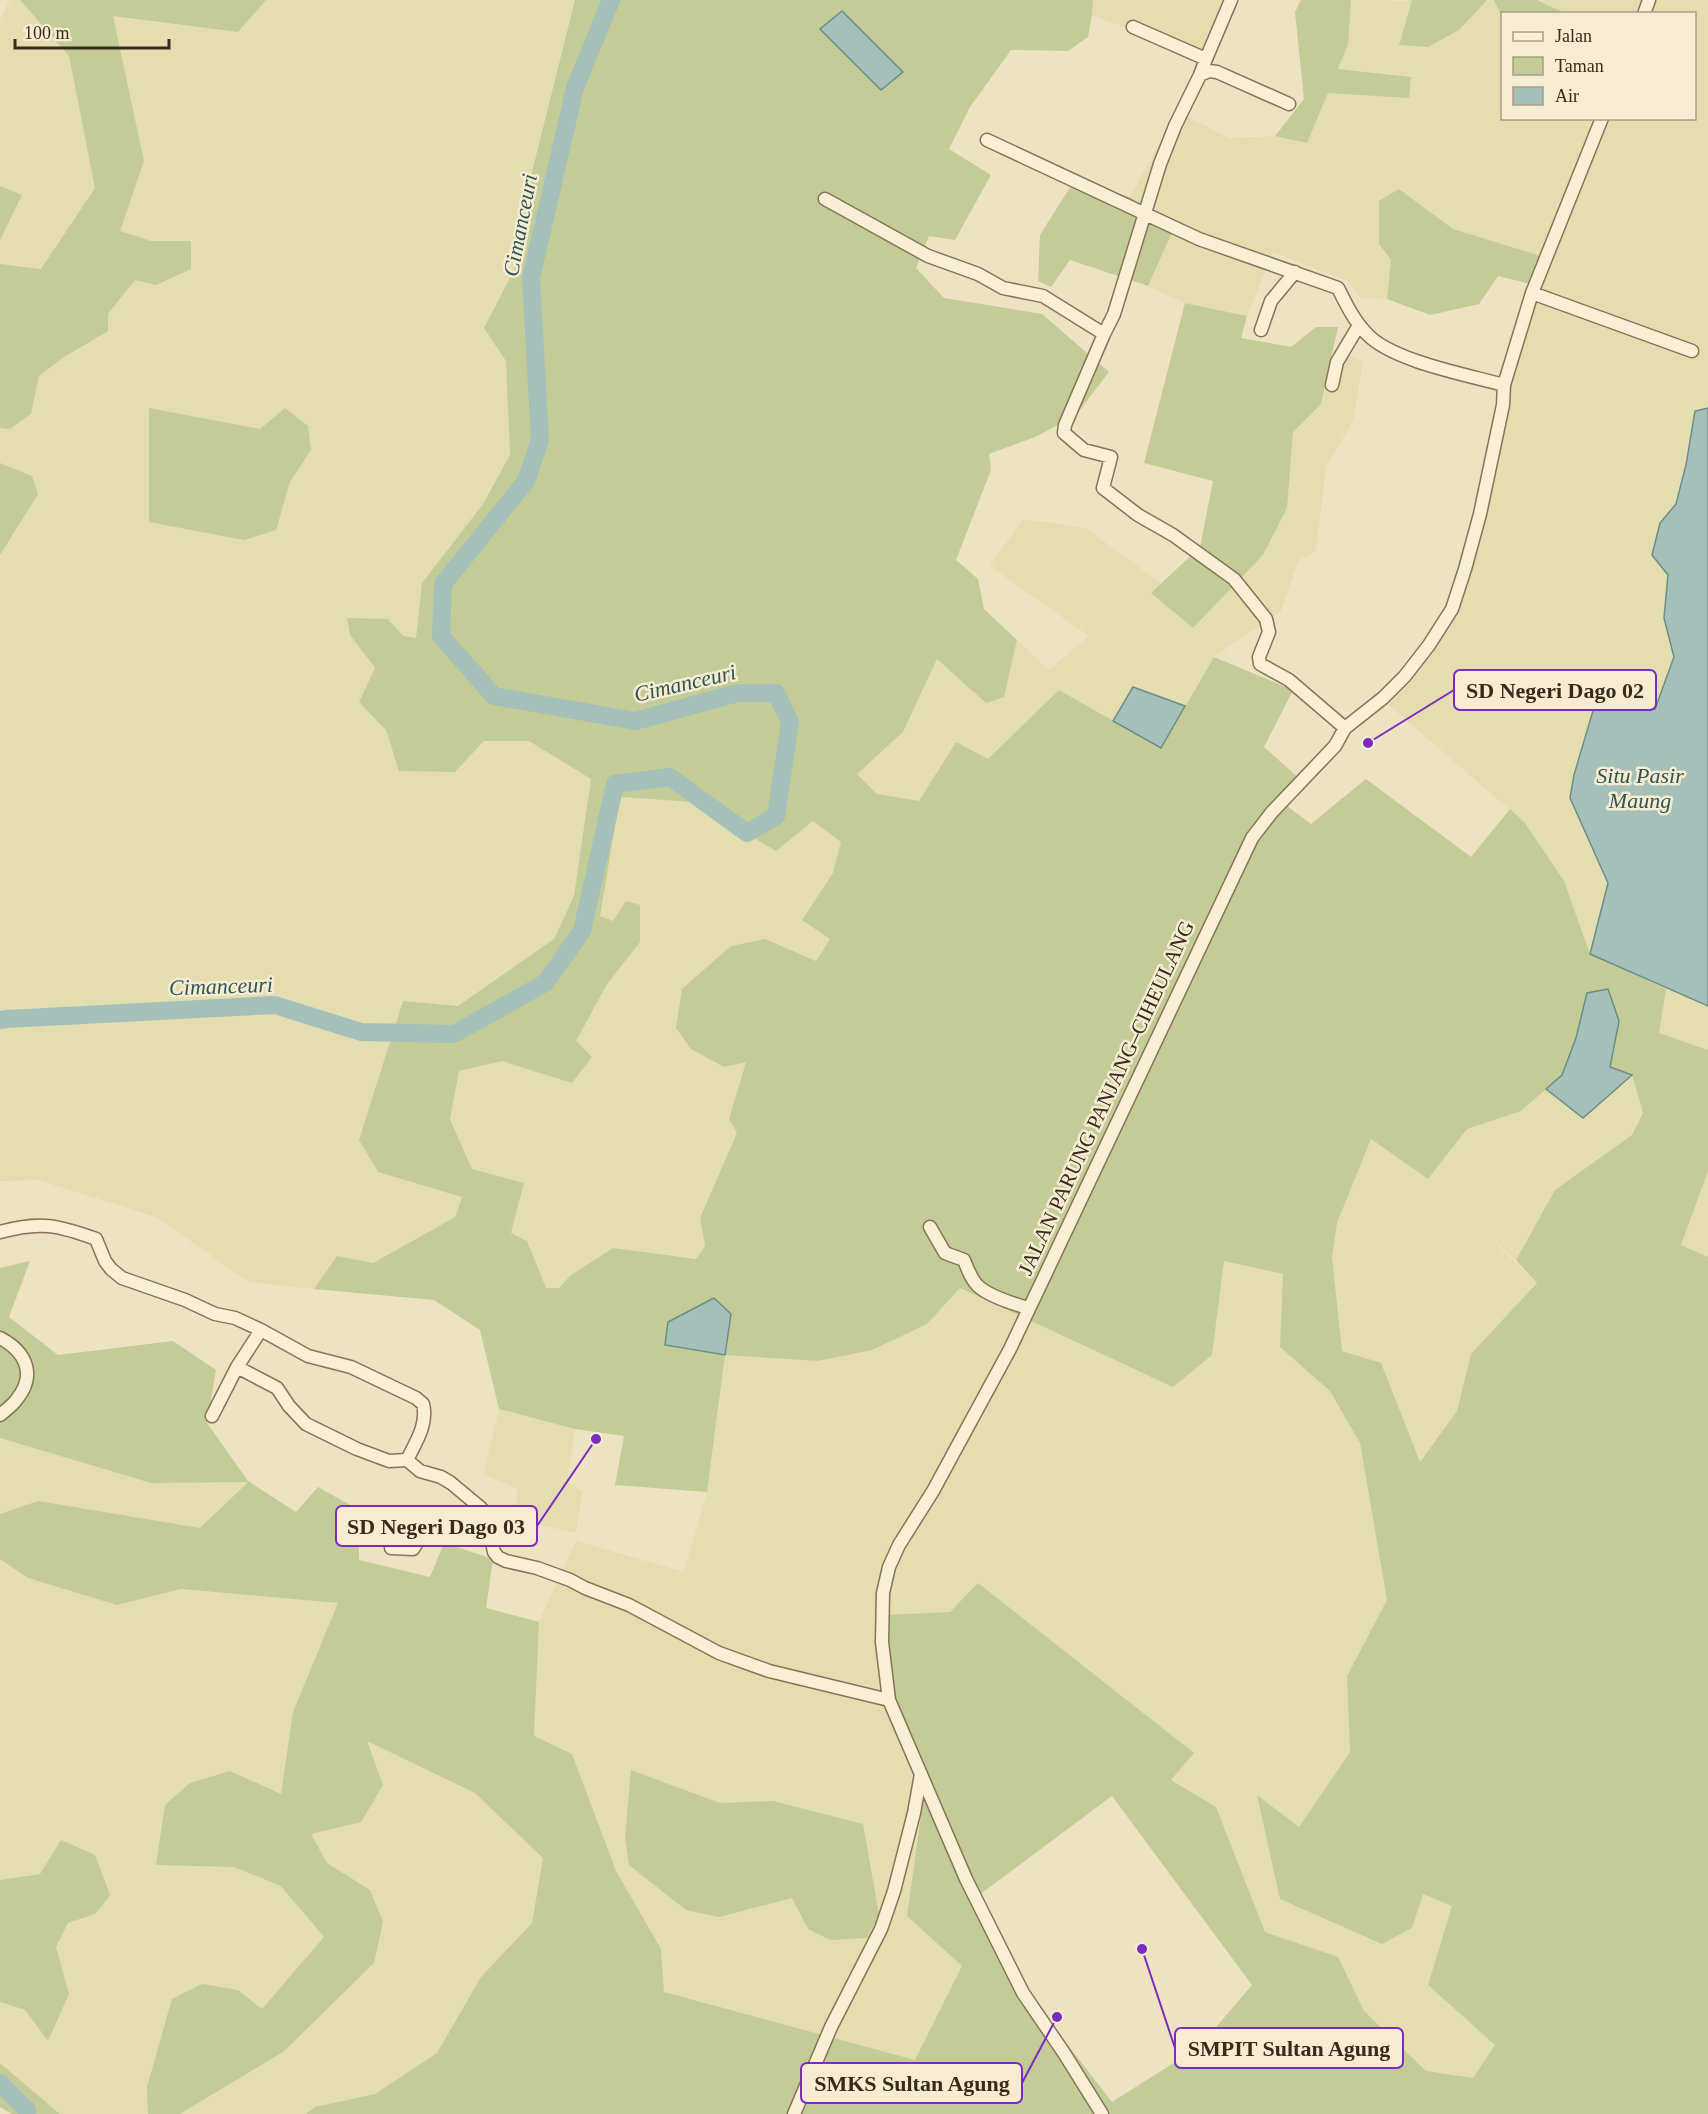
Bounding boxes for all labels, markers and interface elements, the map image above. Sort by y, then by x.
scale bar [15,12,170,50]
legend [1501,12,1696,120]
text: 100 m [24,23,70,43]
text: Jalan [1555,26,1592,46]
text: Taman [1555,56,1604,76]
text: Air [1555,86,1579,106]
water label: Cimanceuri [498,172,542,278]
water label: Cimanceuri [632,659,738,707]
callout: SD Negeri Dago 02 [1454,670,1656,710]
text: SD Negeri Dago 02 [1466,678,1644,703]
water label: Situ Pasir Maung [1596,763,1684,813]
street label: JALAN PARUNG PANJANG–CIHEULANG [1013,917,1199,1279]
water label: Cimanceuri [169,972,273,1000]
callout: SD Negeri Dago 03 [336,1506,537,1546]
text: SD Negeri Dago 03 [347,1514,525,1539]
callout: SMPIT Sultan Agung [1175,2028,1403,2068]
text: SMPIT Sultan Agung [1188,2036,1390,2061]
callout: SMKS Sultan Agung [801,2063,1022,2103]
text: SMKS Sultan Agung [814,2071,1010,2096]

